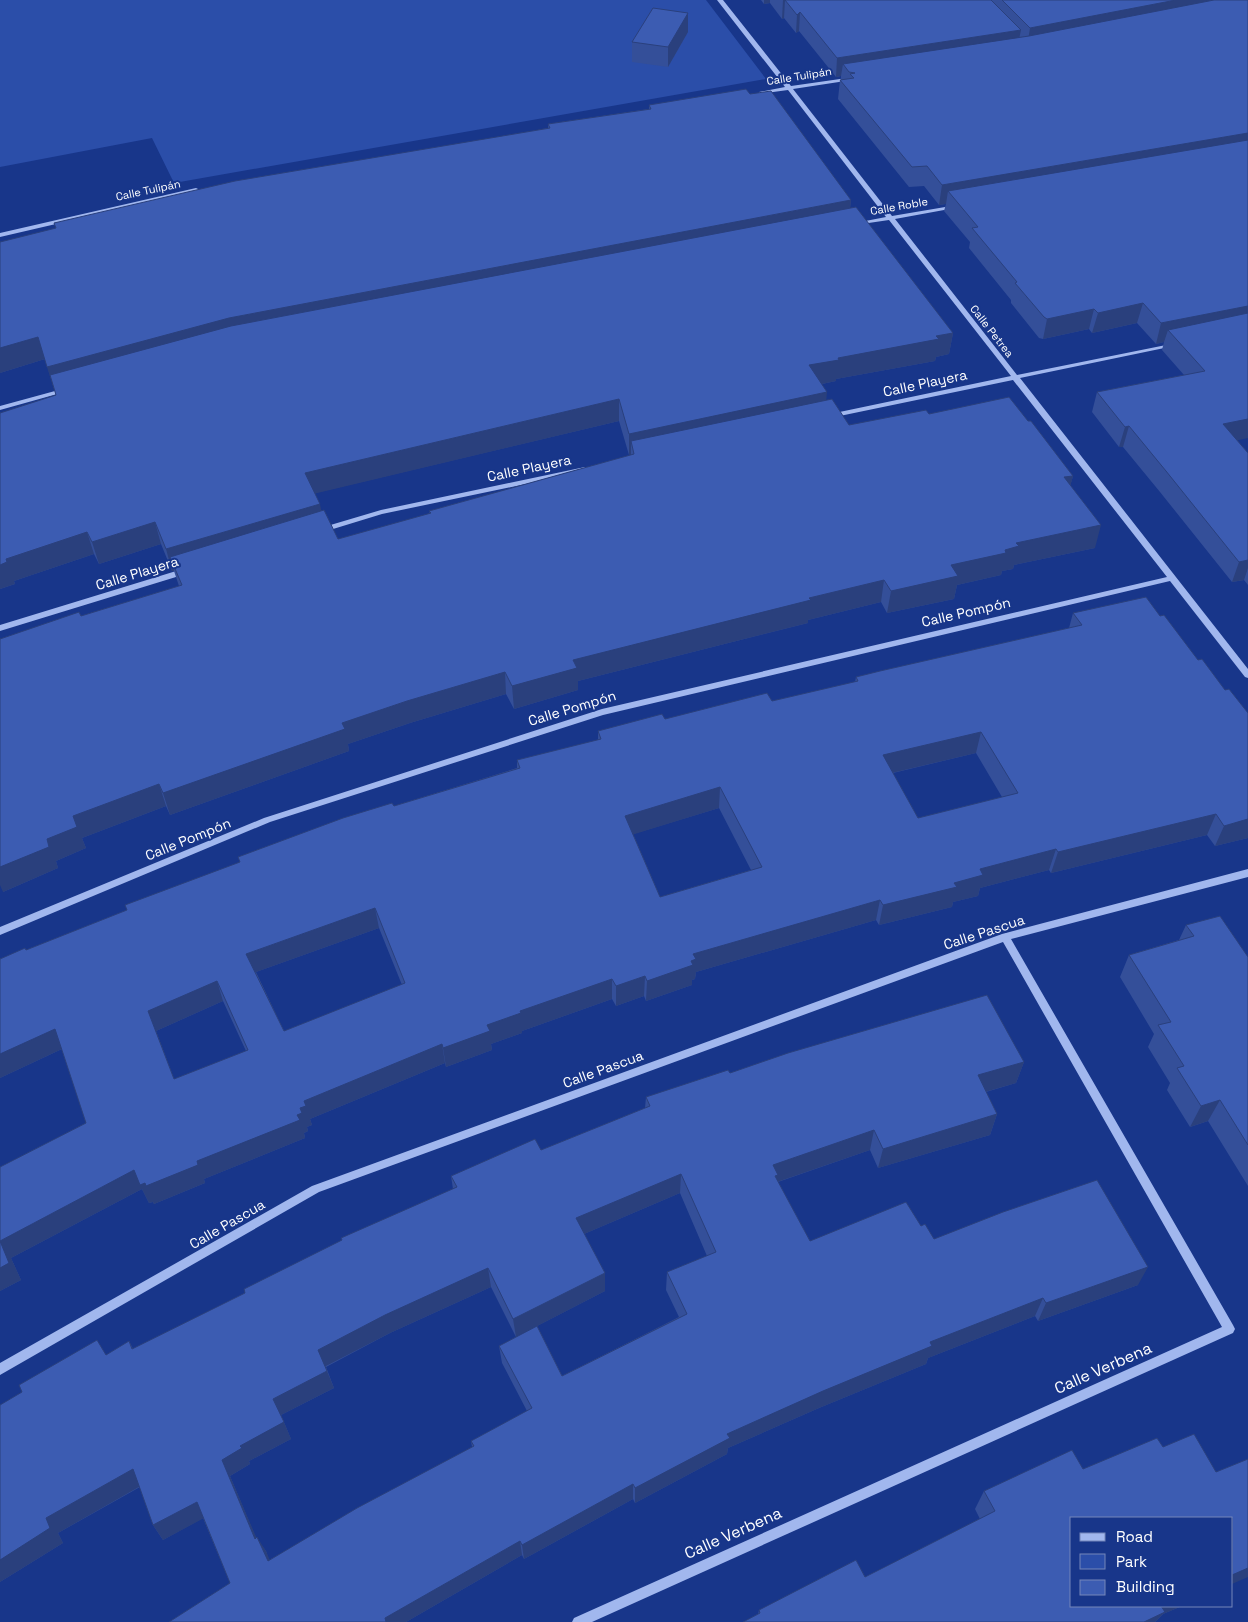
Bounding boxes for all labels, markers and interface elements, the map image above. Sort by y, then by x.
street label: Calle Tulipán [765,64,833,88]
street label: Calle Tulipán [114,176,182,204]
street label: Calle Roble [869,194,929,218]
street label: Calle Petrea [967,302,1017,361]
street label: Calle Playera [881,365,969,401]
street label: Calle Playera [485,450,573,486]
street label: Calle Playera [94,552,180,594]
street label: Calle Pompón [920,593,1012,631]
street label: Calle Pompón [526,686,618,730]
street label: Calle Pompón [142,814,234,864]
street label: Calle Pascua [941,910,1027,954]
street label: Calle Pascua [560,1046,646,1092]
street label: Calle Pascua [186,1195,268,1253]
street label: Calle Verbena [1051,1337,1155,1399]
street label: Calle Verbena [681,1502,785,1564]
legend [1070,1517,1233,1607]
text: Road [1116,1527,1153,1546]
text: Park [1116,1552,1147,1571]
text: Building [1116,1577,1175,1596]

